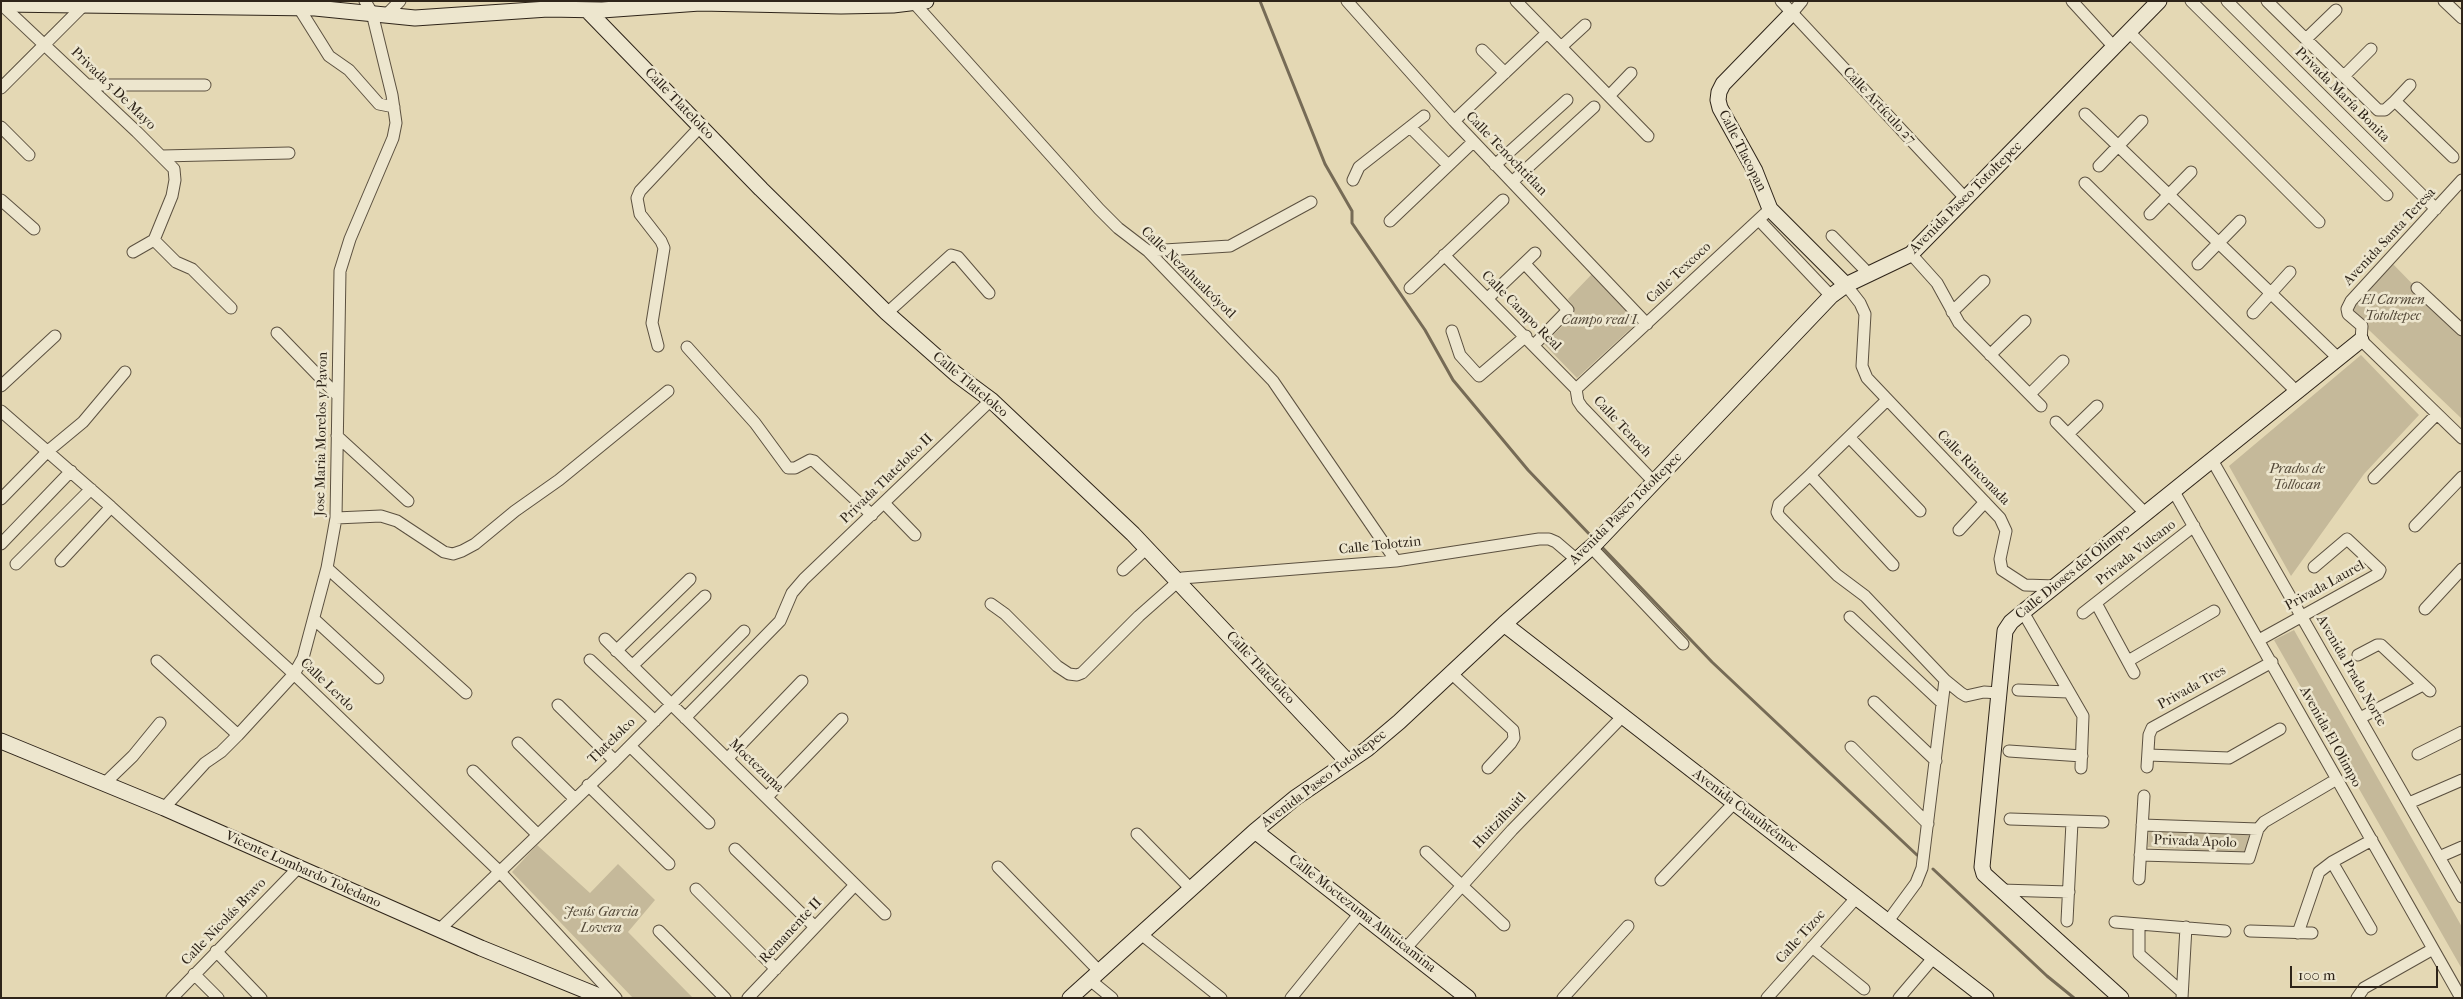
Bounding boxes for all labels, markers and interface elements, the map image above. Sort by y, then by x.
street label: Privada 5 De Mayo [67,44,159,134]
street label: Privada María Bonita [2291,44,2393,146]
street label: Calle Artículo 27 [1839,64,1919,148]
street label: Calle Tlatelolco [641,65,717,143]
street label: Calle Tlacopan [1714,108,1770,194]
street label: Calle Tenochtitlan [1462,109,1550,199]
street label: Avenida Paseo Totoltepec [1906,138,2026,258]
street label: Avenida Santa Teresa [2340,185,2440,289]
street label: Calle Nezahualcóyotl [1137,223,1239,323]
street label: Calle Texcoco [1643,239,1715,307]
street label: Calle Campo Real [1478,268,1564,354]
park label: El Carmen Totoltepec [2361,293,2425,326]
park label: Campo real I [1561,313,1637,329]
street label: Calle Tlatelolco [929,349,1011,421]
street label: Jose Maria Morelos y Pavon [312,352,332,516]
street label: Calle Tenoch [1589,393,1655,461]
street label: Calle Rinconada [1933,427,2013,509]
street label: Privada Tlatelolco II [837,430,937,528]
street label: Avenida Paseo Totoltepec [1566,449,1686,569]
park label: Prados de Tollocan [2269,462,2325,494]
street label: Privada Vulcano [2093,516,2179,590]
street label: Calle Dioses del Olimpo [2012,521,2134,623]
street label: Calle Tolotzin [1338,533,1422,559]
street label: Privada Laurel [2282,557,2368,615]
street label: Avenida Prado Norte [2312,612,2390,730]
street label: Calle Tlatelolco [1222,628,1298,708]
street label: Calle Lerdo [296,655,358,715]
street label: Privada Tres [2155,662,2229,714]
street label: Avenida El Olimpo [2295,684,2365,790]
street label: Tlatelolco [585,714,639,768]
street label: Avenida Paseo Totoltepec [1258,726,1390,832]
street label: Moctezuma [725,736,787,796]
street label: Avenida Cuauhtémoc [1689,766,1801,856]
street label: Huitzilhuitl [1470,789,1530,853]
street label: Vicente Lombardo Toledano [223,828,383,912]
street label: Privada Apolo [2153,832,2237,852]
street label: Calle Moctezuma Alhuicamina [1285,851,1439,977]
street label: Calle Nicolás Bravo [178,875,270,969]
street label: Remanente II [756,895,826,967]
park label: Jesús Garcia Lovera [563,905,639,938]
street label: Calle Tizoc [1773,907,1829,967]
scale bar [2293,956,2440,988]
text: 100 m [2298,966,2336,984]

